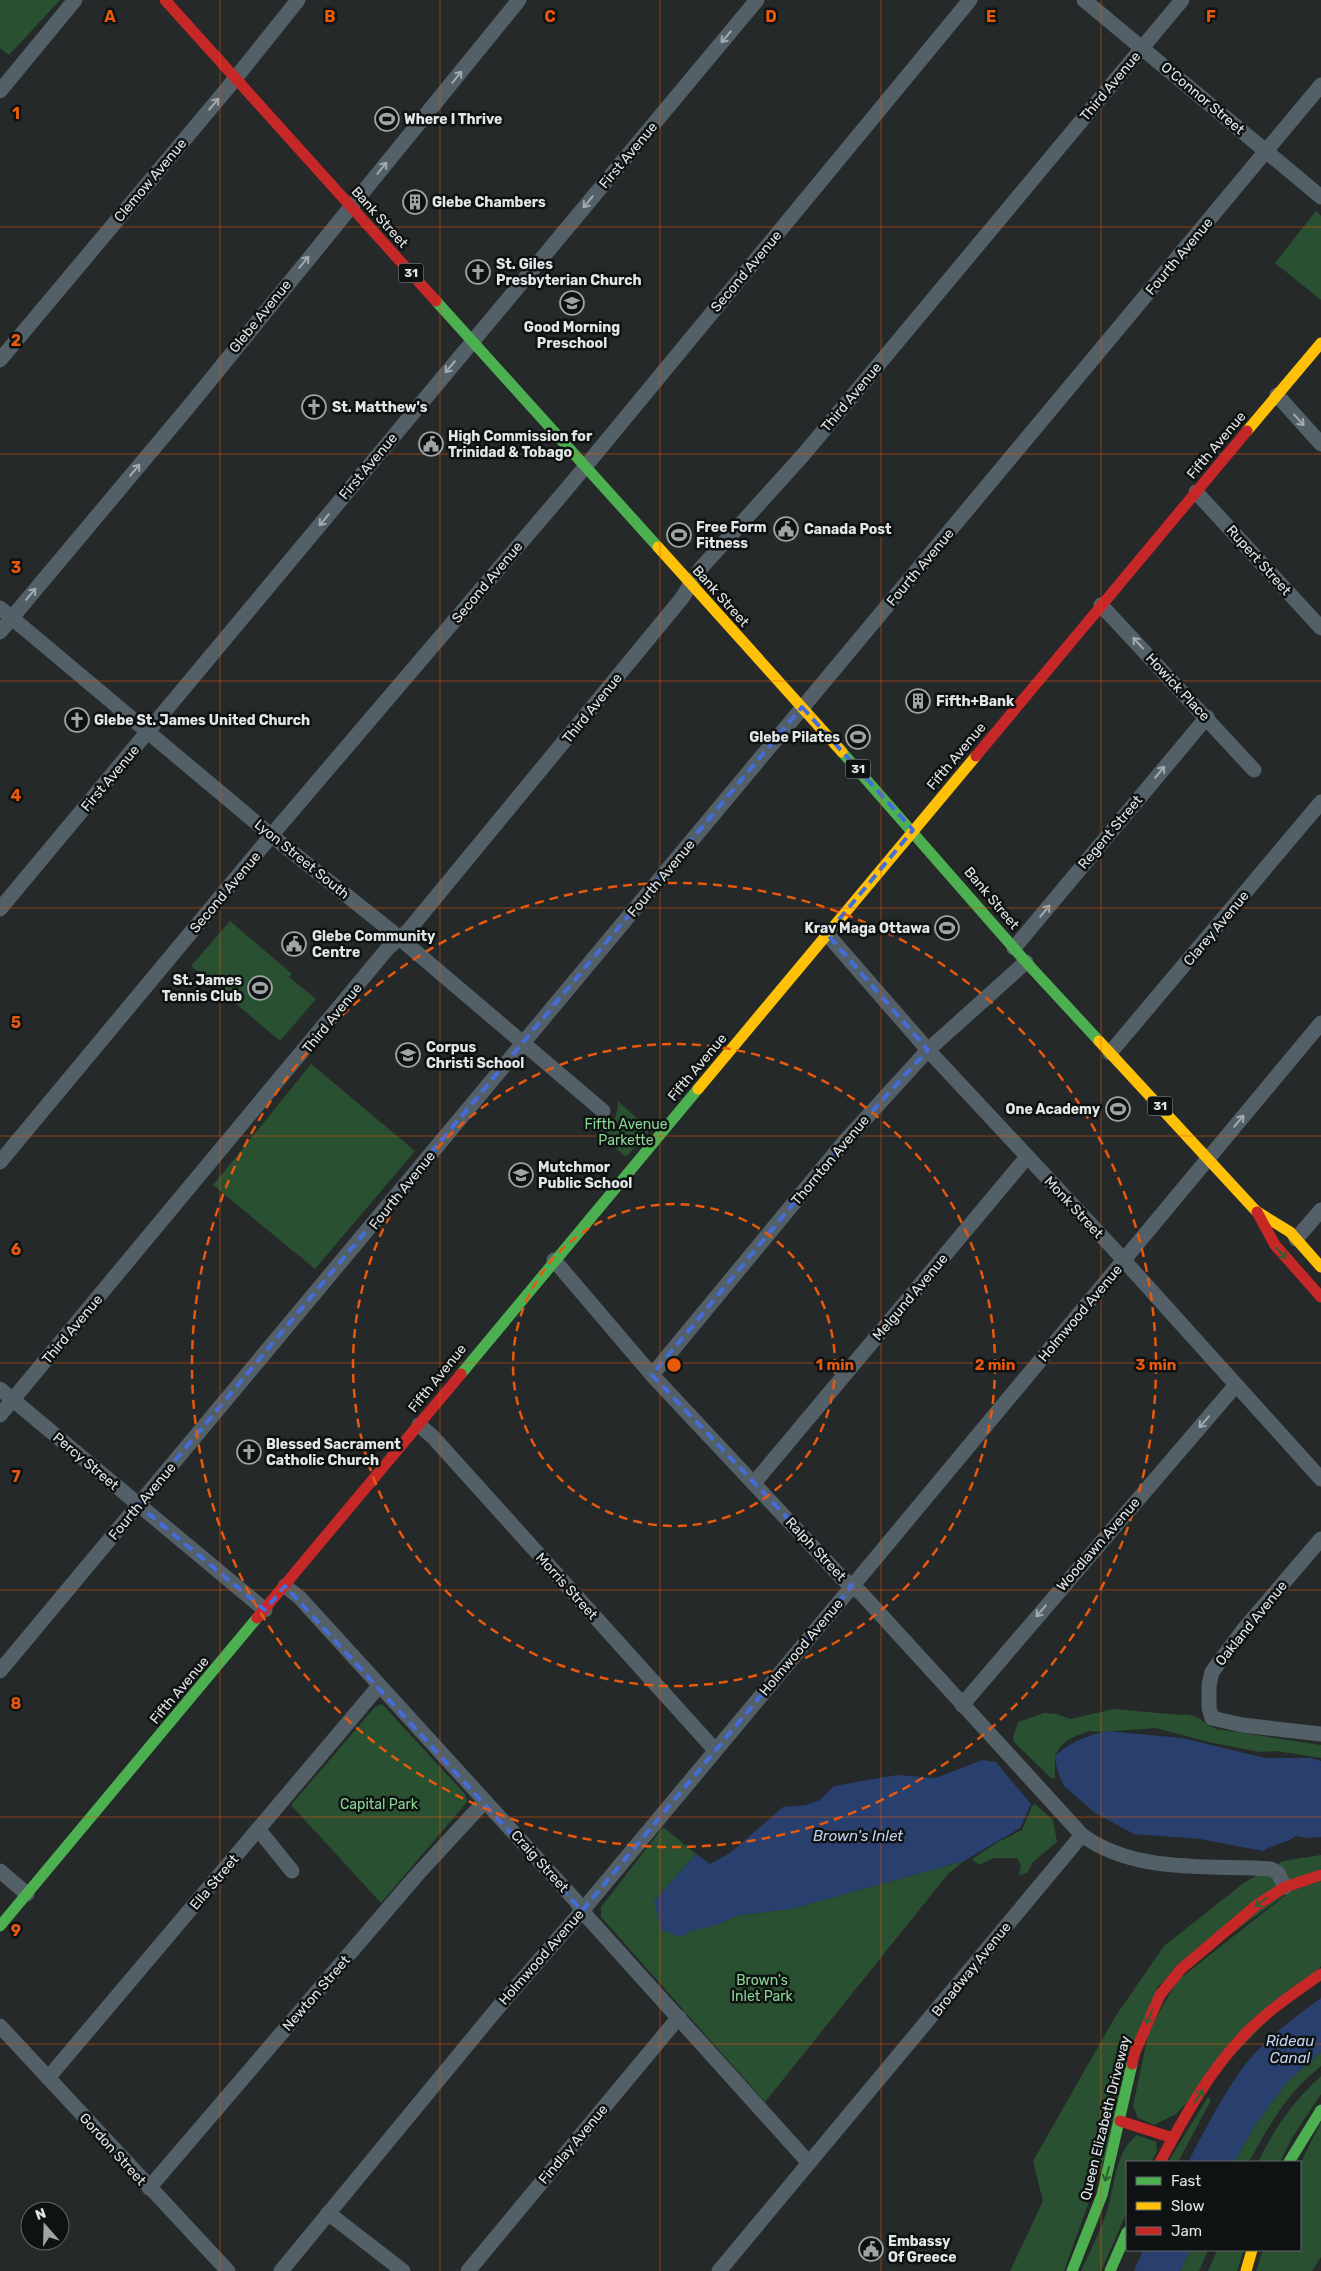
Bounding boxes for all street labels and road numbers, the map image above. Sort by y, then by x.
street label: Third Avenue [1076,48,1144,124]
street label: O'Connor Street [1157,59,1248,139]
street label: First Avenue [596,118,661,192]
street label: Clemow Avenue [110,135,190,226]
street label: Bank Street [348,183,412,252]
street label: Fourth Avenue [1142,214,1217,299]
street label: Second Avenue [707,227,786,316]
road number: 31 [398,264,424,282]
street label: Glebe Avenue [226,276,295,356]
street label: Third Avenue [817,359,885,435]
street label: Fifth Avenue [1183,408,1250,483]
street label: First Avenue [336,429,401,503]
street label: Rupert Street [1223,522,1295,599]
street label: Fourth Avenue [883,525,958,610]
street label: Second Avenue [448,538,527,627]
street label: Bank Street [689,562,753,631]
street label: Howick Place [1142,650,1213,725]
street label: Third Avenue [559,670,626,747]
street label: Fifth Avenue [923,719,990,794]
street label: First Avenue [78,741,143,815]
road number: 31 [846,760,870,779]
street label: Regent Street [1075,792,1146,873]
street label: Lyon Street South [251,816,353,903]
street label: Fourth Avenue [624,836,699,921]
street label: Second Avenue [186,848,265,937]
street label: Bank Street [960,864,1023,934]
street label: Clarey Avenue [1180,887,1253,969]
street label: Third Avenue [299,980,366,1057]
street label: Fifth Avenue [664,1030,731,1105]
road number: 31 [1148,1096,1172,1116]
street label: Thornton Avenue [788,1112,873,1209]
street label: Fourth Avenue [366,1148,439,1233]
street label: Monk Street [1041,1173,1107,1242]
street label: Melgund Avenue [869,1250,952,1344]
street label: Holmwood Avenue [1035,1261,1126,1365]
street label: Third Avenue [38,1291,106,1367]
street label: Fifth Avenue [405,1341,470,1416]
street label: Percy Street [49,1429,122,1494]
street label: Fourth Avenue [105,1459,180,1544]
street label: Woodlawn Avenue [1053,1494,1144,1595]
street label: Ralph Street [782,1514,850,1585]
street label: Morris Street [532,1549,601,1624]
street label: Oakland Avenue [1212,1577,1291,1669]
street label: Holmwood Avenue [756,1595,847,1699]
street label: Fifth Avenue [146,1653,213,1728]
street label: Craig Street [507,1827,572,1896]
street label: Ella Street [186,1851,243,1913]
street label: Holmwood Avenue [495,1906,588,2009]
street label: Broadway Avenue [928,1919,1015,2020]
street label: Newton Street [279,1952,354,2035]
street label: Queen Elizabeth Driveway [1077,2034,1134,2202]
street label: Findlay Avenue [535,2101,612,2188]
street label: Gordon Street [76,2110,150,2189]

